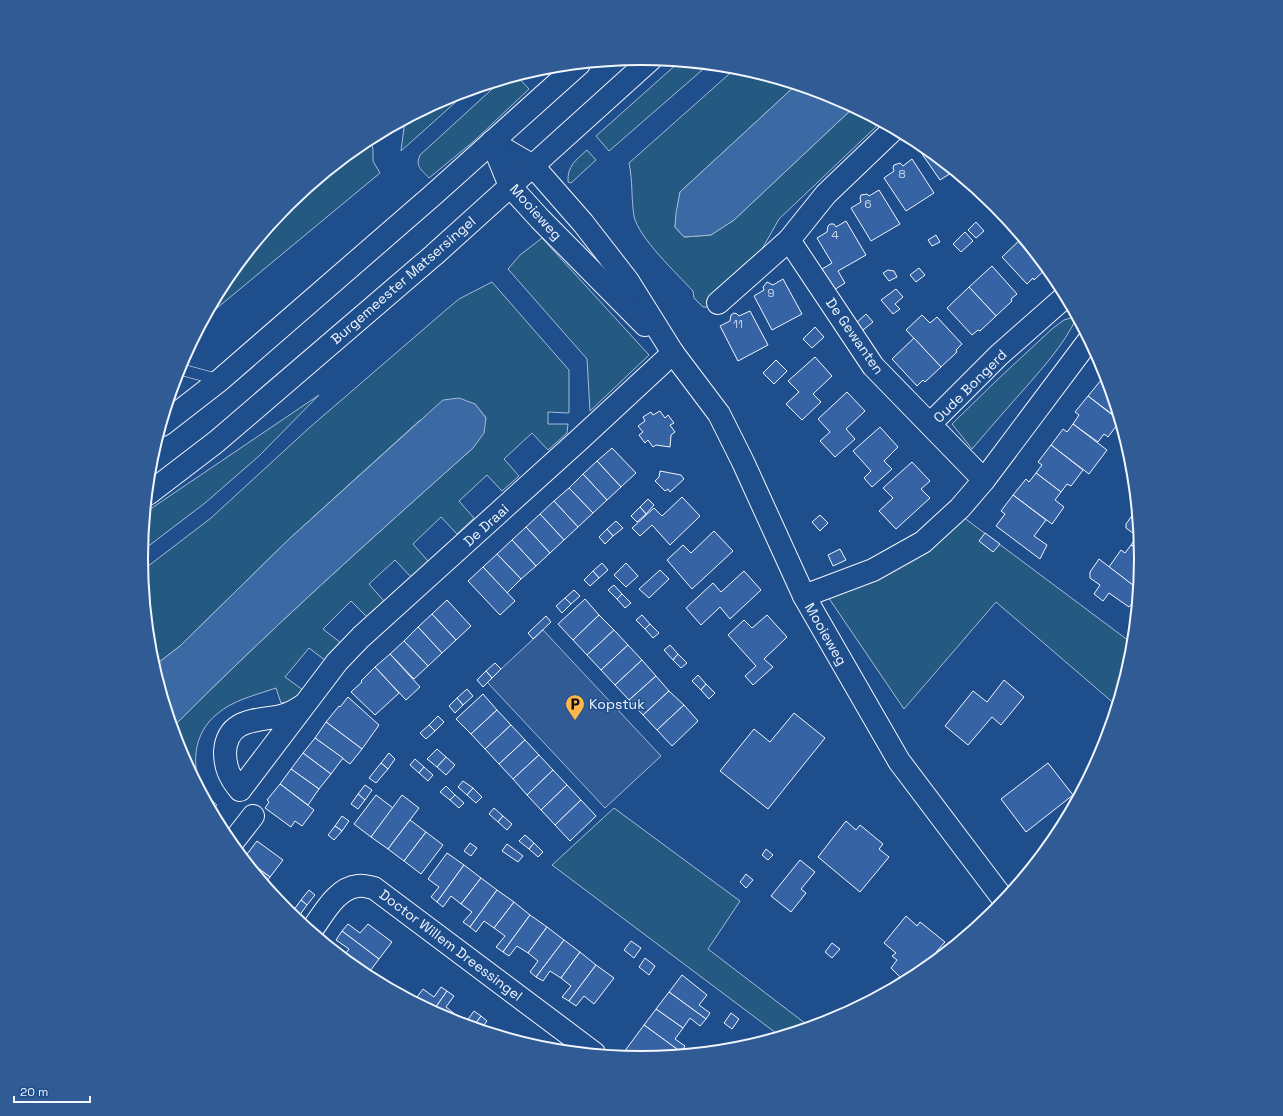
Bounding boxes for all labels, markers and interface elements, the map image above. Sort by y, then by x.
house number: 8 [898,166,906,182]
street label: Mooieweg [506,180,566,244]
house number: 6 [864,196,872,212]
street label: Burgemeester Matsersingel [327,212,479,348]
house number: 4 [831,227,839,243]
house number: 9 [767,285,775,301]
street label: De Gewanten [822,294,888,378]
house number: 11 [733,316,743,332]
street label: Oude Bongerd [929,345,1011,427]
street label: De Draai [460,500,512,550]
street label: Mooieweg [801,599,851,669]
parking icon: Kopstuk [564,693,586,721]
place label: Kopstuk [589,695,645,713]
street label: Doctor Willem Dreessingel [376,885,526,1005]
scale bar [14,1078,90,1104]
text: 20 m [20,1084,48,1100]

